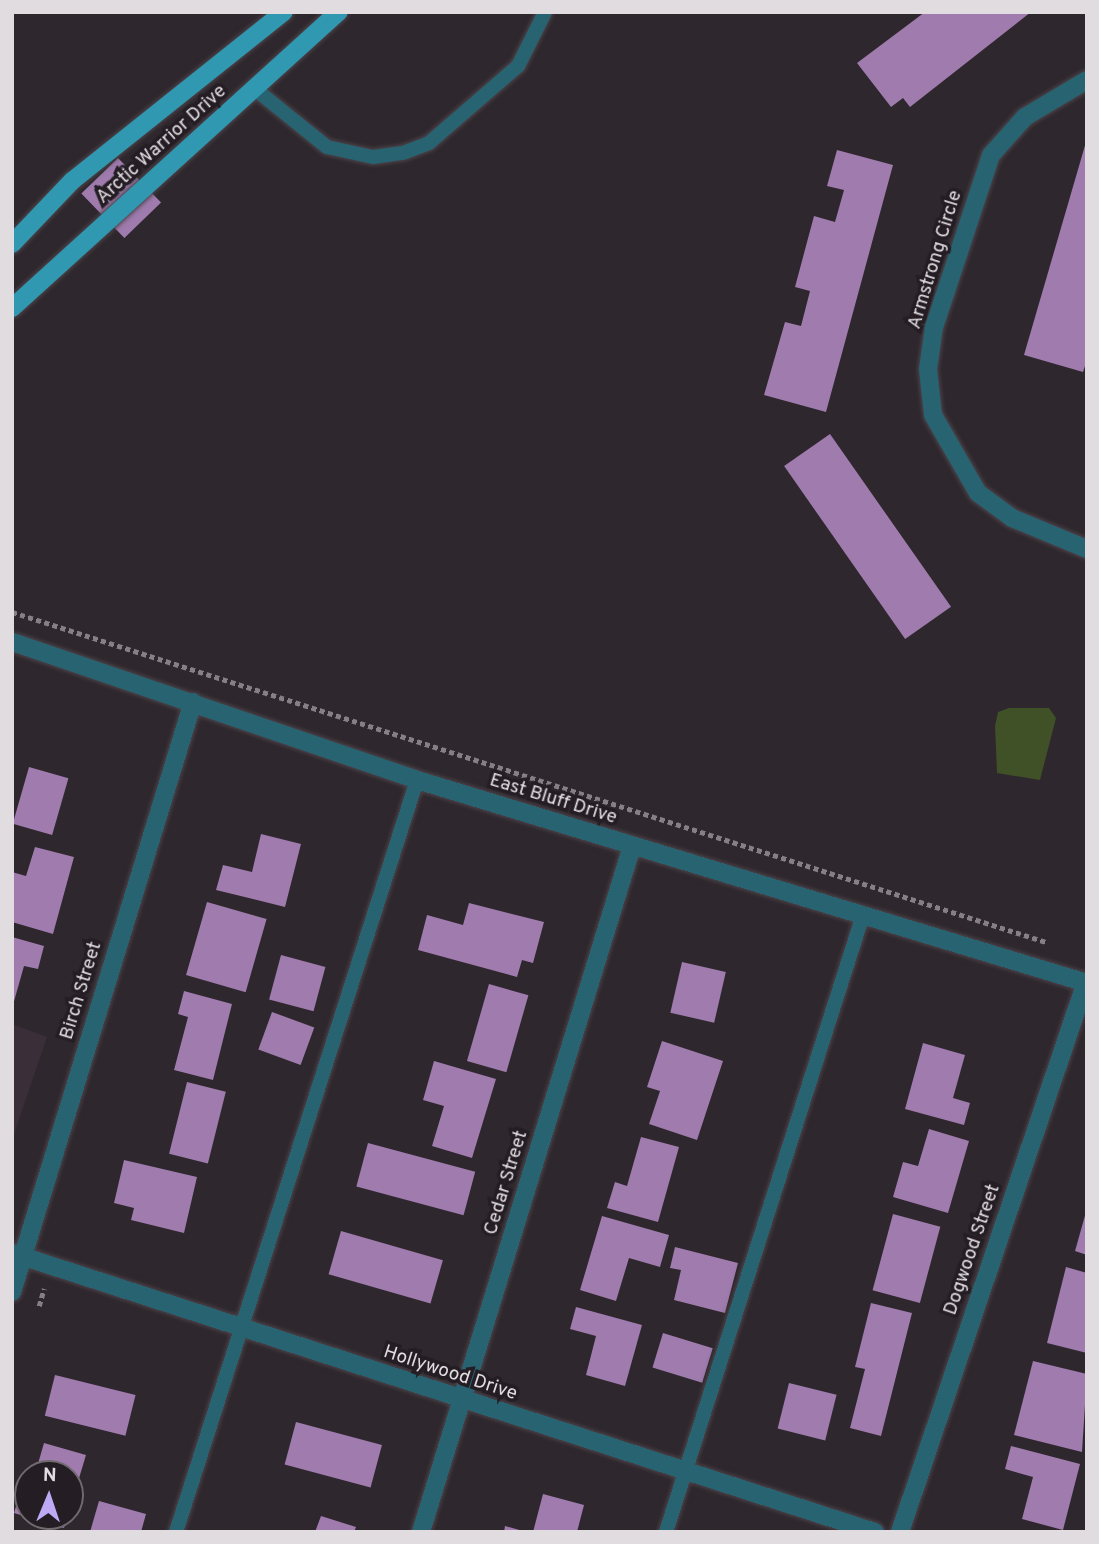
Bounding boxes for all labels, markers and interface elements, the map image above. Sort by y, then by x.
street label: Arctic Warrior Drive [92,81,232,209]
street label: Armstrong Circle [904,188,968,332]
street label: East Bluff Drive [487,770,619,830]
street label: Birch Street [56,939,108,1043]
street label: Cedar Street [480,1128,534,1238]
street label: Dogwood Street [940,1182,1006,1318]
street label: Hollywood Drive [380,1342,520,1406]
north arrow [14,1460,84,1530]
text: N [42,1464,57,1488]

